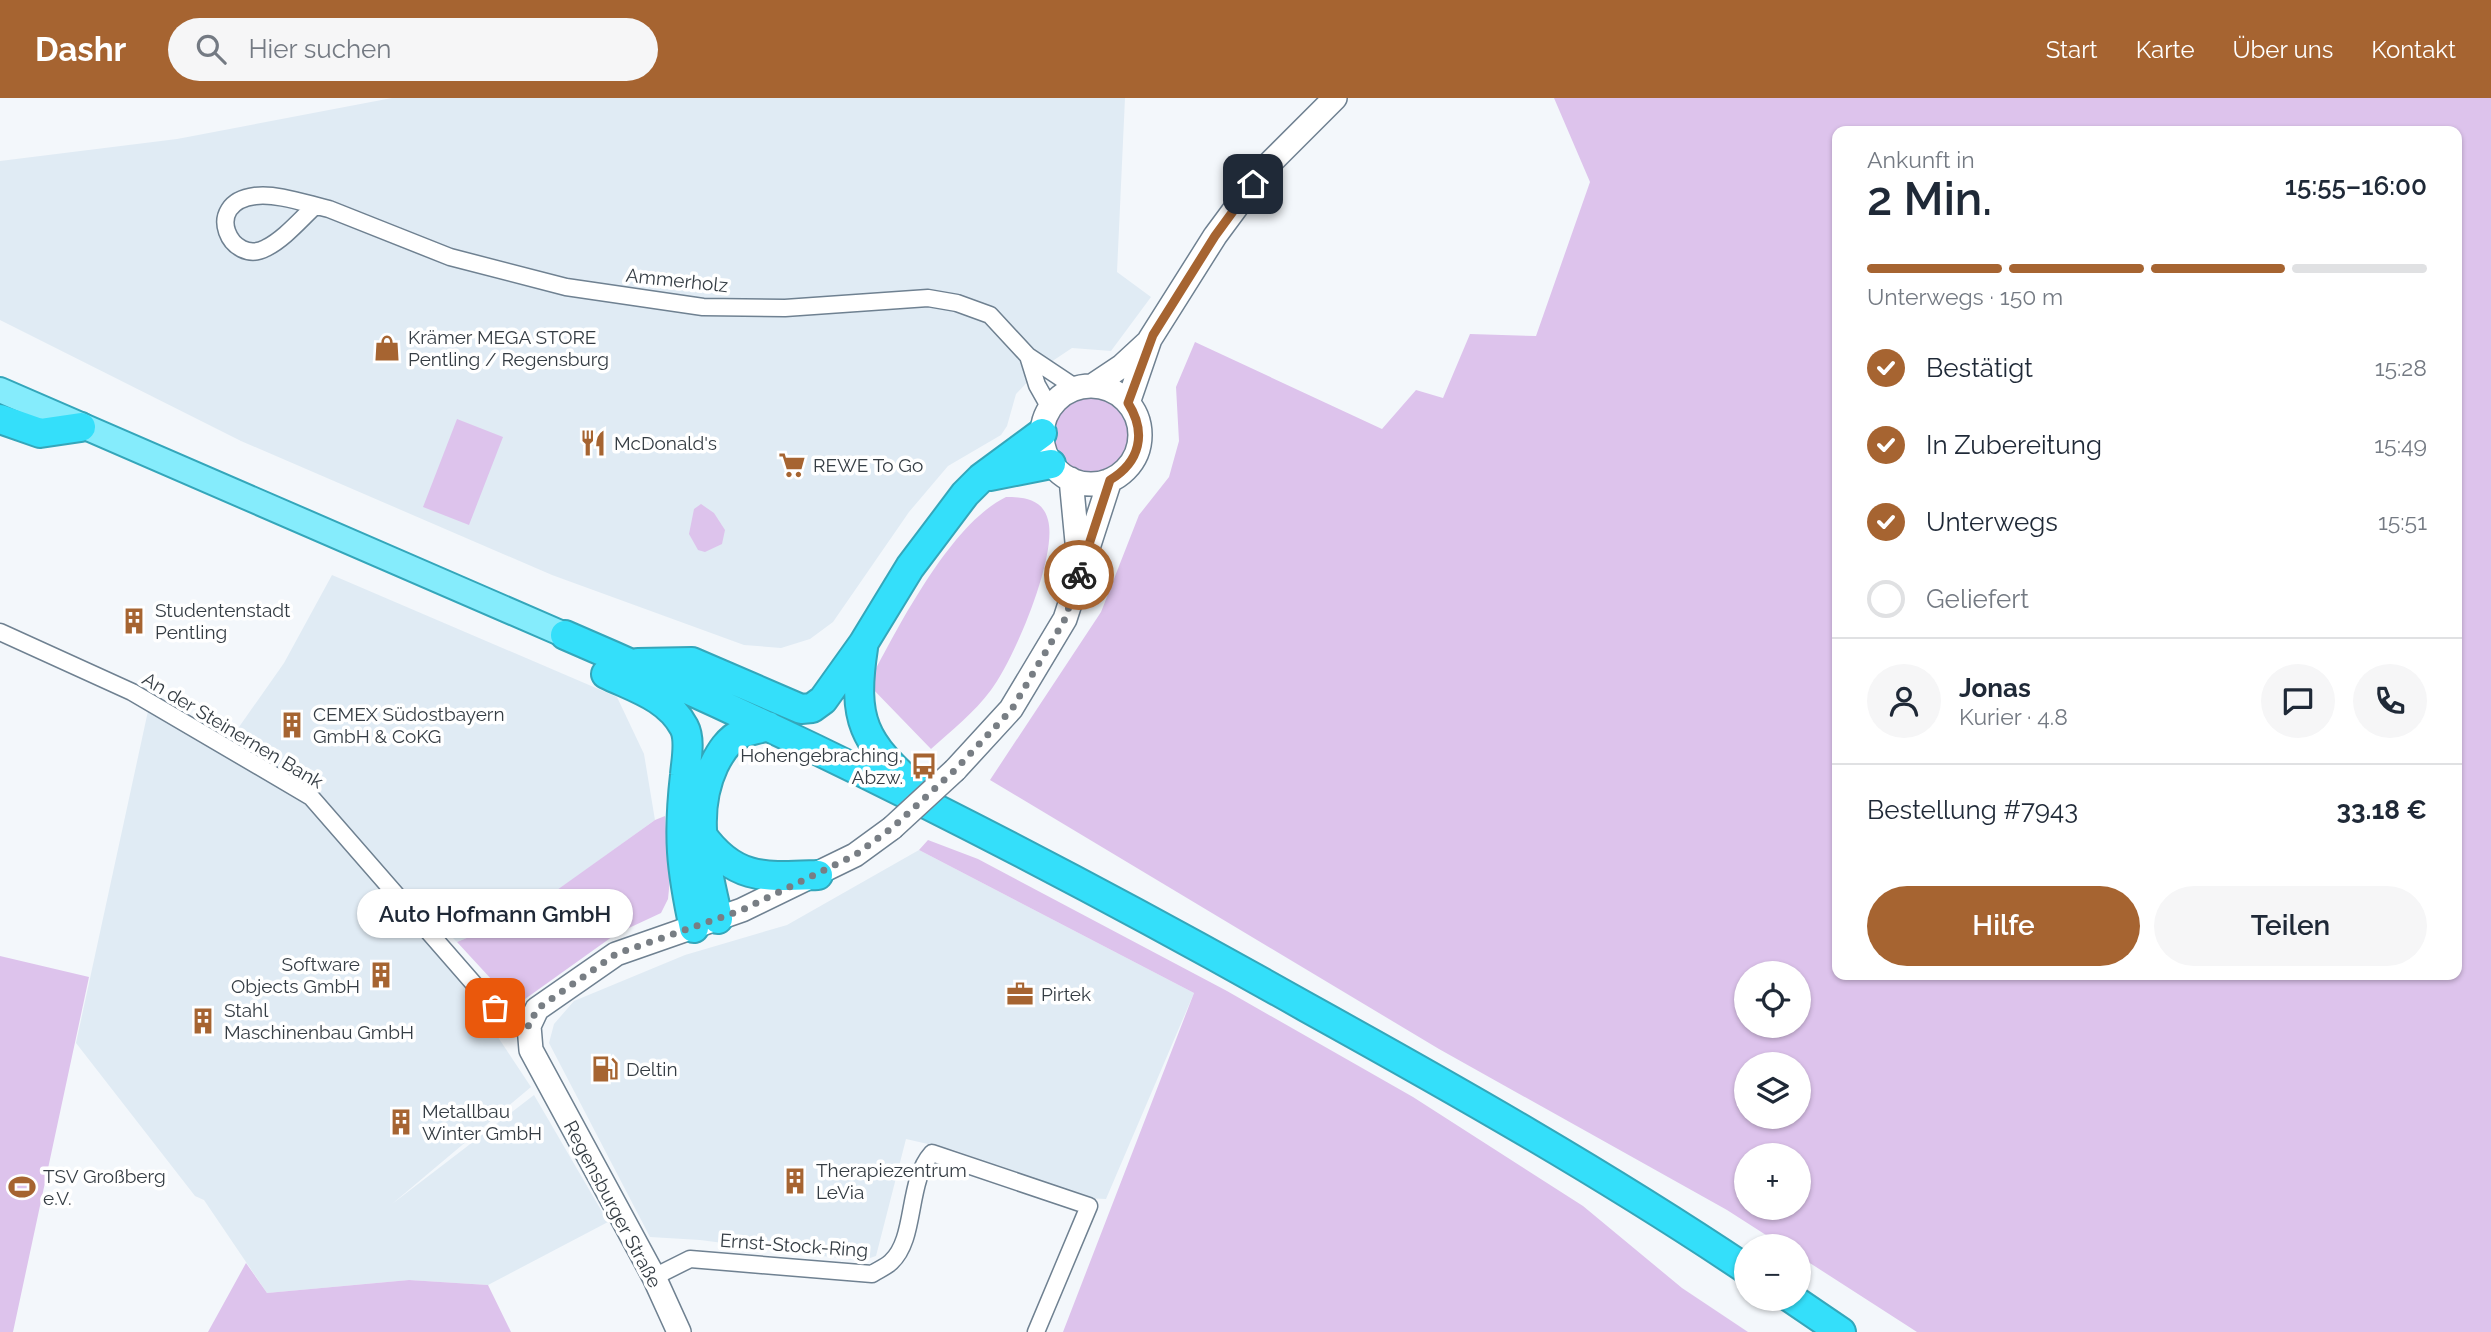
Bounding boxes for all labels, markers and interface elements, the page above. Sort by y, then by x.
search box [168,18,658,81]
text: Dashr [35,30,126,69]
icon: search [192,30,230,68]
text: Hier suchen [248,34,392,64]
text: Start [2046,35,2098,64]
text: Karte [2136,35,2195,64]
text: Über uns [2233,35,2333,64]
text: Kontakt [2371,35,2456,64]
text: Ankunft in [1867,146,1975,173]
pin [1223,154,1283,214]
icon: home [1234,165,1272,203]
text: 15:55–16:00 [2285,171,2427,201]
text: 2 Min. [1867,172,1992,226]
street label: Ammerholz [625,264,729,296]
text: Unterwegs · 150 m [1867,283,2063,310]
place label: Krämer MEGA STORE Pentling / Regensburg [408,326,609,370]
shop icon: Krämer MEGA STORE Pentling / Regensburg [372,333,402,363]
icon: check [1867,349,1905,387]
text: Bestätigt [1926,353,2033,383]
text: 15:28 [2375,354,2427,381]
icon: check [1867,426,1905,464]
restaurant icon: McDonald's [578,428,608,458]
text: In Zubereitung [1926,430,2102,460]
text: 15:49 [2374,431,2427,458]
place label: McDonald's [614,432,717,454]
supermarket icon: REWE To Go [777,450,807,480]
place label: REWE To Go [813,454,923,476]
icon: check [1867,503,1905,541]
text: Unterwegs [1926,507,2058,537]
text: 15:51 [2378,508,2427,535]
courier [1044,540,1114,610]
icon: bike [1060,556,1098,594]
text: Geliefert [1926,584,2029,614]
place label: Studentenstadt Pentling [155,599,291,643]
building icon: Studentenstadt Pentling [119,606,149,636]
button: person [1867,664,1941,738]
button: chat [2261,664,2335,738]
button: phone [2353,664,2427,738]
street label: An der Steinernen Bank [139,667,327,793]
text: Jonas [1959,673,2031,703]
place label: CEMEX Südostbayern GmbH & CoKG [313,703,505,747]
text: Kurier · 4.8 [1959,703,2068,730]
building icon: CEMEX Südostbayern GmbH & CoKG [277,710,307,740]
place label: Hohengebraching, Abzw. [740,744,903,788]
bus stop icon: Hohengebraching, Abzw. [909,751,939,781]
text: Bestellung #7943 [1867,795,2078,825]
text: 33.18 € [2337,795,2427,825]
button: Hilfe [1867,886,2140,966]
button: Teilen [2154,886,2427,966]
callout: Auto Hofmann GmbH [357,889,633,938]
text: Auto Hofmann GmbH [379,900,611,927]
place label: Software Objects GmbH [231,953,360,997]
building icon: Software Objects GmbH [366,960,396,990]
map controls [1734,961,1811,1311]
button: locate [1734,961,1811,1038]
pin [465,978,525,1038]
office icon: Pirtek [1005,979,1035,1009]
place label: Pirtek [1041,983,1091,1005]
icon: bag [476,989,514,1027]
place label: Stahl Maschinenbau GmbH [224,999,414,1043]
building icon: Stahl Maschinenbau GmbH [188,1006,218,1036]
button: layers [1734,1052,1811,1129]
fuel station icon: Deltin [590,1054,620,1084]
place label: Deltin [626,1058,678,1080]
place label: Metallbau Winter GmbH [422,1100,542,1144]
building icon: Metallbau Winter GmbH [386,1107,416,1137]
street label: Regensburger Straße [560,1117,666,1291]
button: + [1734,1143,1811,1220]
place label: Therapiezentrum LeVia [816,1159,967,1203]
place label: TSV Großberg e.V. [43,1165,166,1209]
building icon: Therapiezentrum LeVia [780,1166,810,1196]
sports icon: TSV Großberg e.V. [7,1172,37,1202]
street label: Ernst-Stock-Ring [719,1229,869,1261]
button: − [1734,1234,1811,1311]

